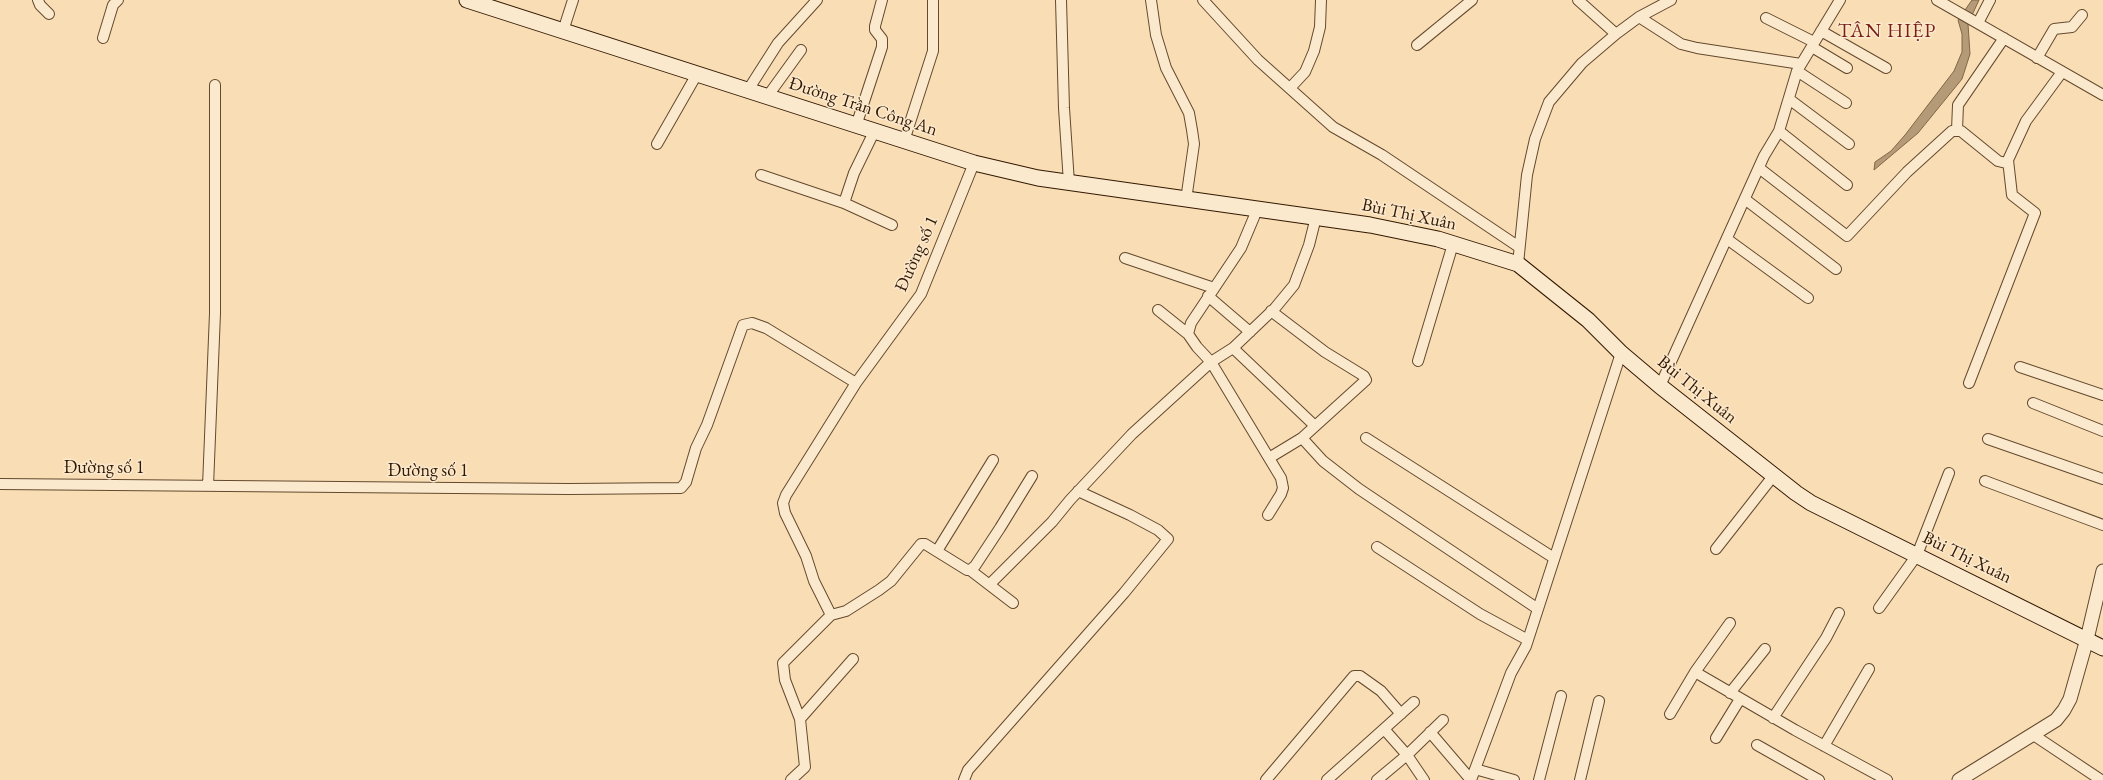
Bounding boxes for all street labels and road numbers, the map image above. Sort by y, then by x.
street label: Đường Trần Công An [786,73,940,141]
street label: Bùi Thị Xuân [1360,194,1458,236]
street label: Đường số 1 [891,213,943,295]
street label: Bùi Thị Xuân [1653,351,1741,429]
street label: Đường số 1 [64,457,144,479]
street label: Đường số 1 [388,460,468,482]
street label: Bùi Thị Xuân [1919,527,2015,589]

